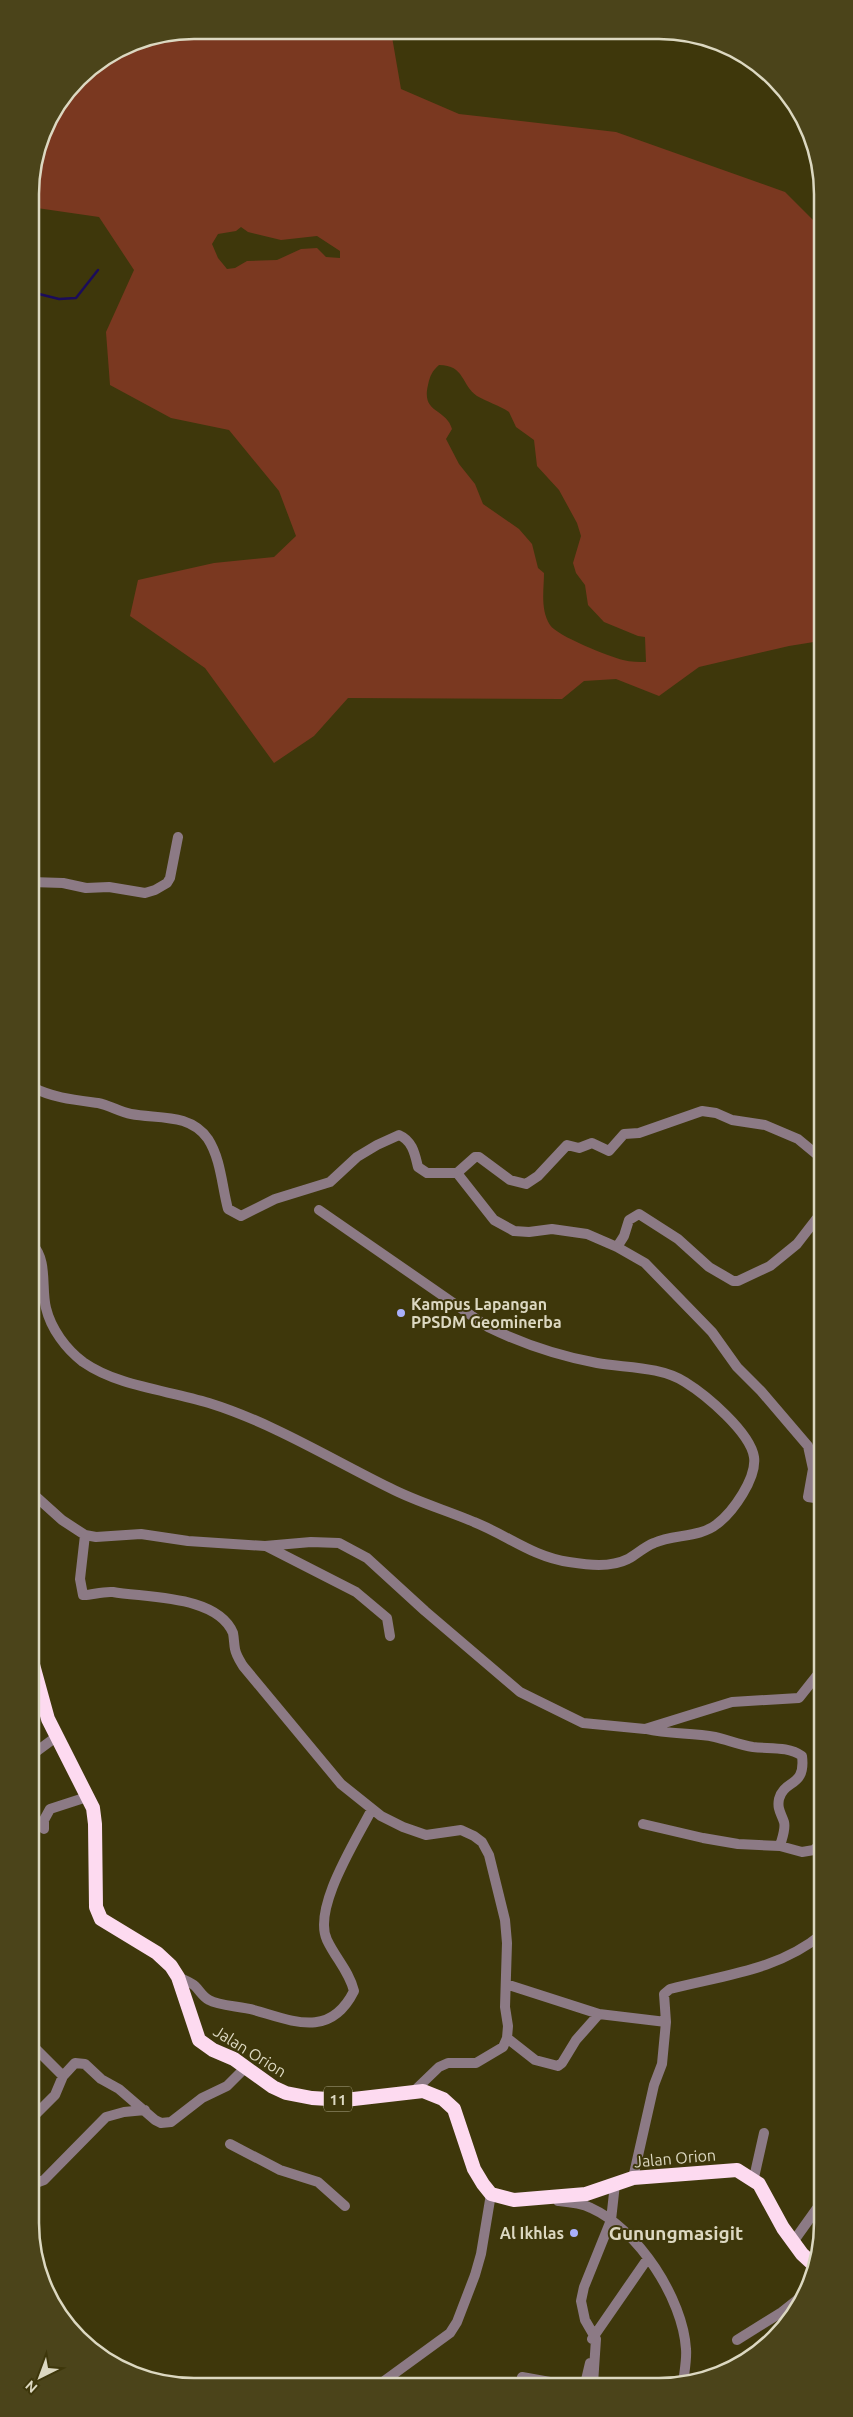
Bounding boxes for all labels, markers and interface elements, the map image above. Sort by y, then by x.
place label: Kampus Lapangan PPSDM Geominerba [411,1295,562,1331]
marker: Kampus Lapangan PPSDM Geominerba [395,1307,407,1319]
street label: Jalan Orion [210,2022,290,2080]
road number: 11 [324,2086,352,2112]
street label: Jalan Orion [633,2145,717,2171]
district label: Gunungmasigit [609,2222,743,2244]
place label: Al Ikhlas [500,2224,564,2242]
marker: Al Ikhlas [568,2227,580,2239]
north arrow [15,2352,65,2402]
text: N [22,2377,41,2396]

